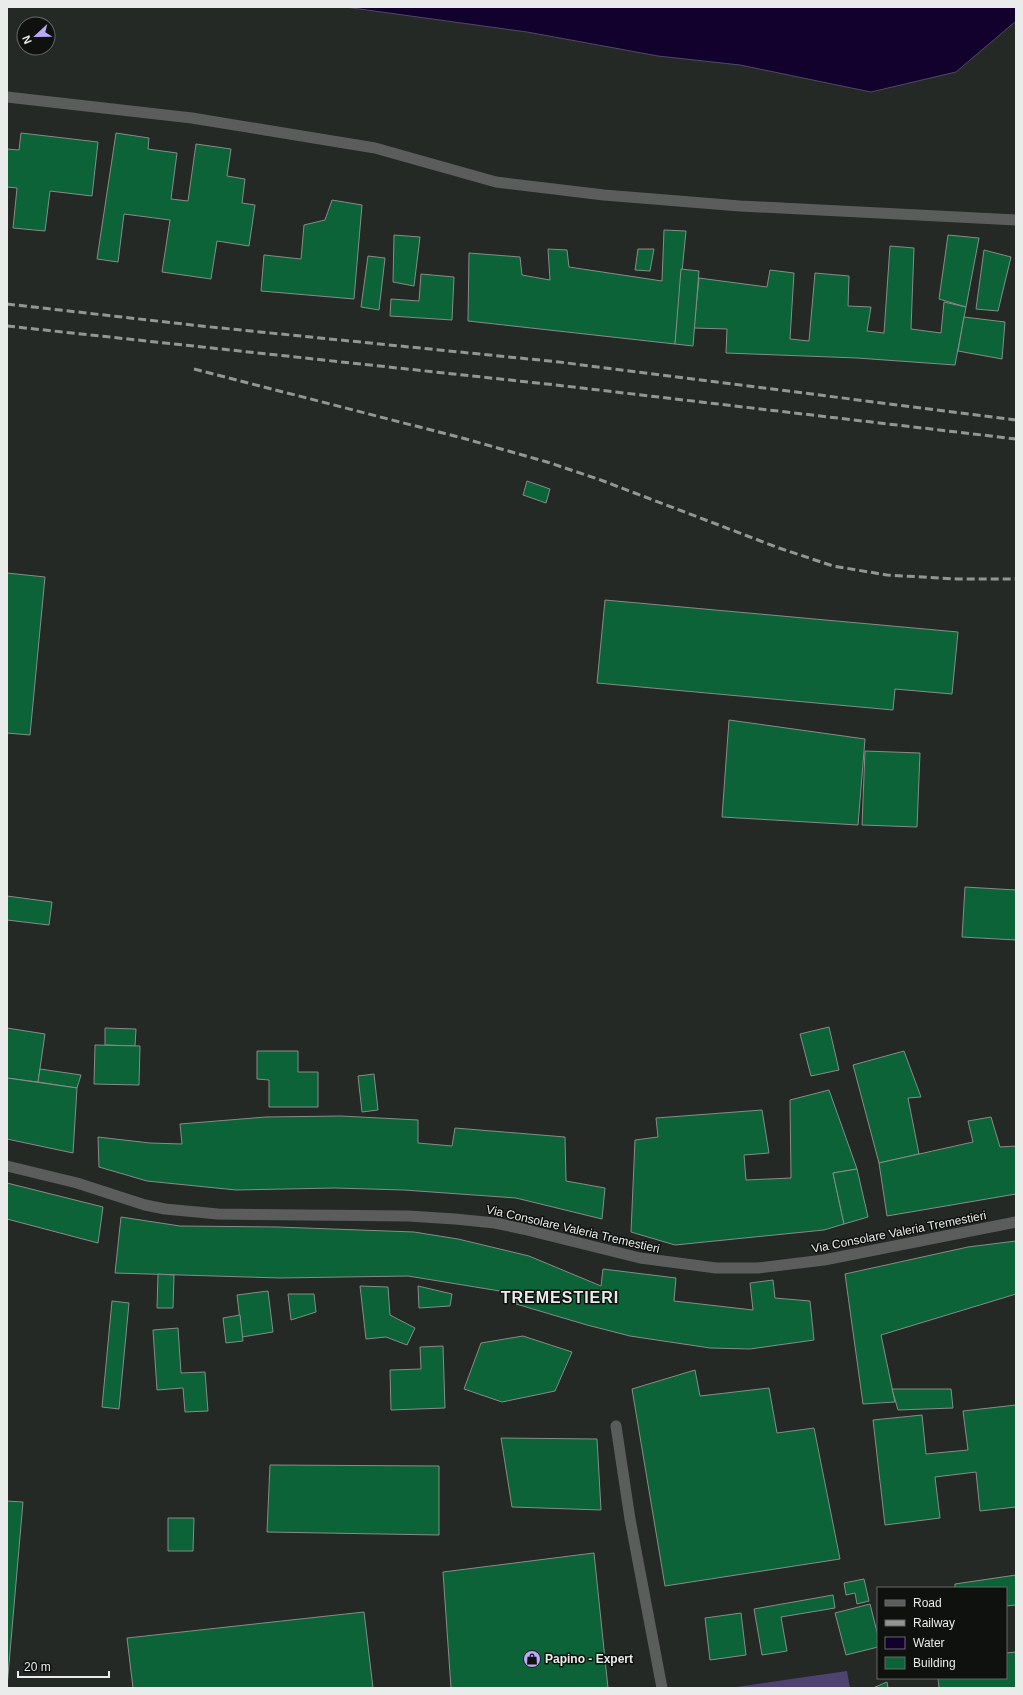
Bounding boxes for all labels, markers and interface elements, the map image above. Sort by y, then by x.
north arrow [16,16,56,56]
text: N [20,34,34,46]
street label: Via Consolare Valeria Tremestieri [485,1202,661,1256]
street label: Via Consolare Valeria Tremestieri [810,1208,988,1256]
district label: TREMESTIERI [501,1289,619,1306]
legend [877,1587,1007,1679]
text: Road [913,1596,942,1610]
text: Railway [913,1616,955,1630]
text: Water [913,1636,945,1650]
shop icon: Papino - Expert [522,1649,542,1669]
place label: Papino - Expert [545,1652,633,1666]
scale bar [18,1653,109,1679]
text: Building [913,1656,956,1670]
text: 20 m [24,1660,51,1674]

